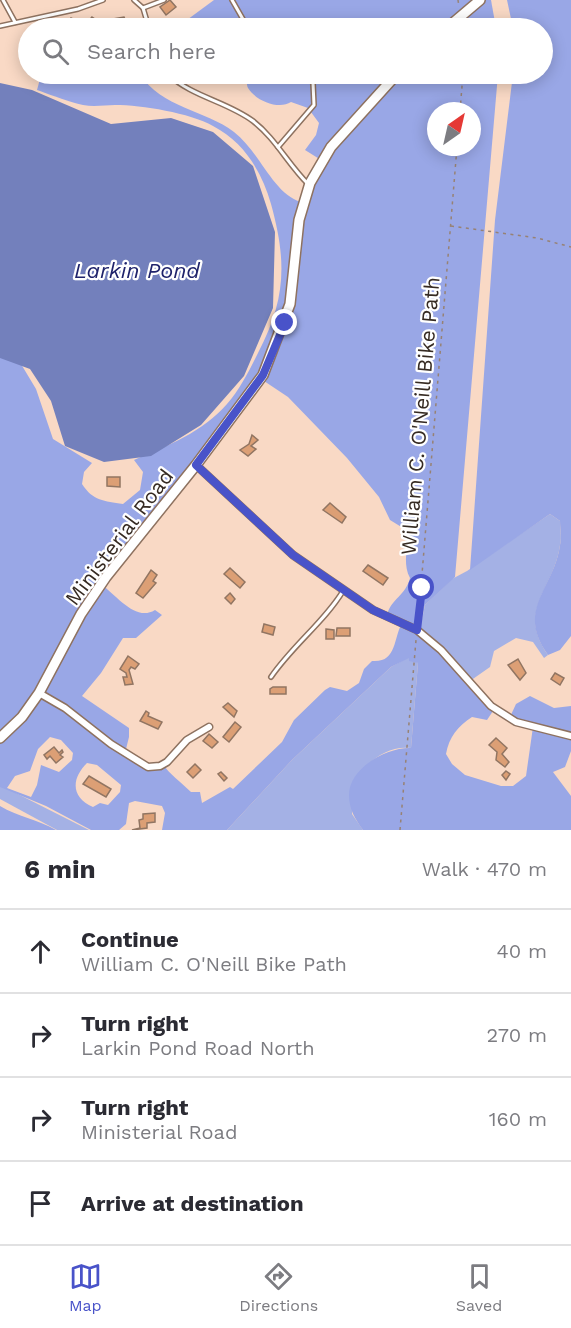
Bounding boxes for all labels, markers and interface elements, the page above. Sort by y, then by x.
search box [18,18,553,84]
icon: search [39,35,72,68]
text: Search here [87,39,216,64]
north arrow [427,102,481,156]
water label: Larkin Pond [74,258,201,283]
street label: William C. O'Neill Bike Path [395,276,445,556]
route end [271,309,297,335]
street label: Ministerial Road [60,464,178,610]
route start [408,574,434,600]
text: 6 min [24,854,96,884]
text: Walk · 470 m [422,857,547,881]
text: Continue [81,927,179,952]
icon: ahead [24,935,57,968]
text: 40 m [496,939,547,963]
text: William C. O'Neill Bike Path [81,952,347,976]
text: Turn right [81,1011,188,1036]
icon: right [24,1019,57,1052]
text: 270 m [487,1023,547,1047]
text: Larkin Pond Road North [81,1036,315,1060]
text: Turn right [81,1095,188,1120]
icon: right [24,1103,57,1136]
text: 160 m [489,1107,547,1131]
text: Ministerial Road [81,1120,237,1144]
icon: arrive [24,1187,57,1220]
text: Arrive at destination [81,1191,304,1216]
tab: Map [69,1260,102,1315]
tab: Directions [239,1260,318,1315]
tab: Saved [456,1260,502,1315]

